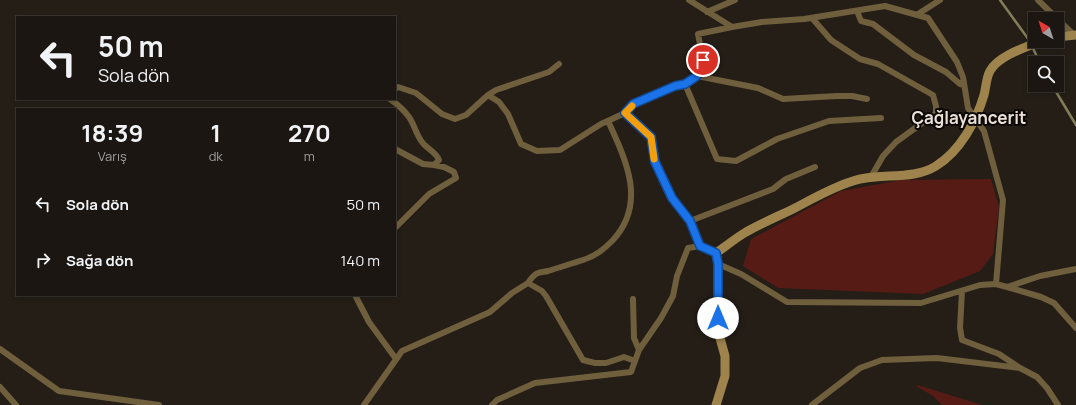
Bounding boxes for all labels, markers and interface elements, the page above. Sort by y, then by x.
north arrow [1028,12,1064,48]
map controls [1028,12,1064,92]
text: 50 m [98,27,164,65]
icon: left [32,32,84,84]
pin [686,43,720,77]
icon: arrive [692,49,714,71]
button: search [1028,56,1064,92]
text: Sola dön [98,63,170,87]
district label: Çağlayancerit [911,106,1027,129]
text: 18:39 [81,116,143,149]
text: 1 [210,116,221,149]
text: 270 [288,116,331,149]
text: Varış [98,147,127,165]
text: dk [209,147,223,165]
text: m [304,147,315,165]
icon: left [32,193,54,215]
text: Sola dön [66,194,129,215]
text: 50 m [346,194,380,215]
icon: right [32,249,54,271]
text: Sağa dön [66,250,133,271]
text: 140 m [340,250,380,271]
position arrow [697,297,739,339]

